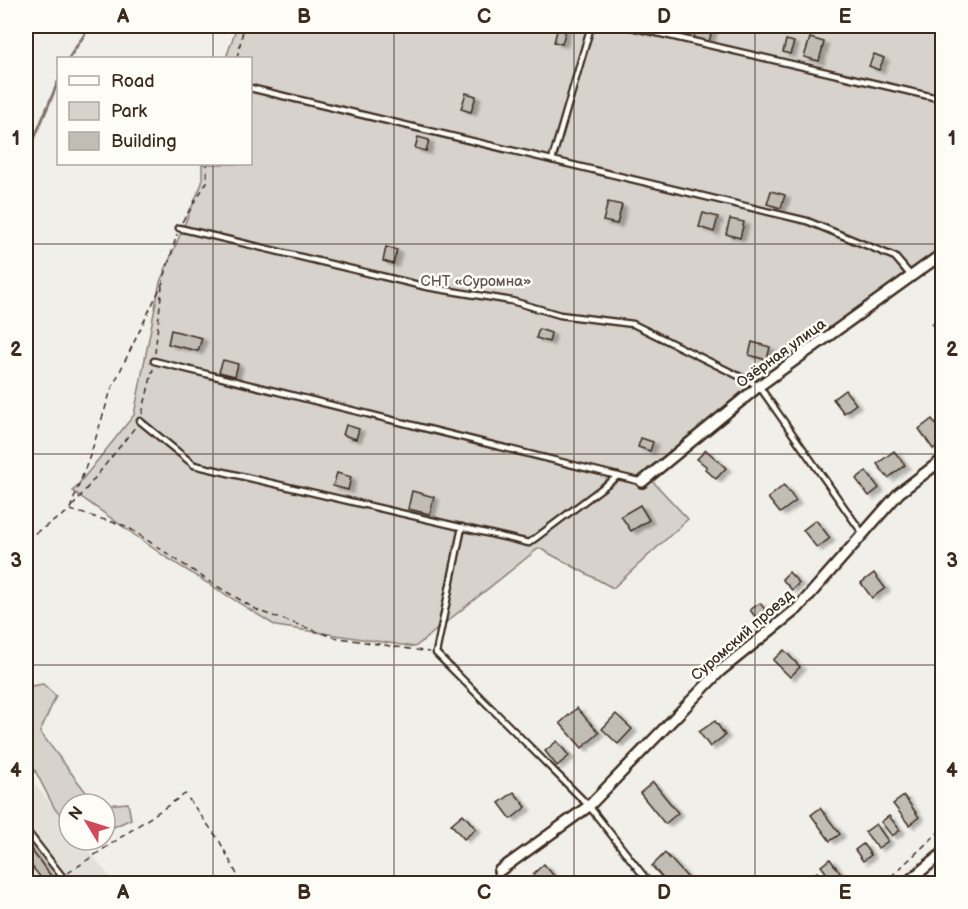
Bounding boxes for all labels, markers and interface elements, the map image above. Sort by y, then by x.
text: A [116,5,130,29]
text: B [297,5,311,29]
text: C [477,5,491,29]
text: D [657,5,671,29]
text: E [839,5,852,29]
legend [57,57,252,165]
text: Road [111,71,155,92]
text: Park [111,101,147,122]
text: 1 [12,127,20,151]
text: 1 [948,127,956,151]
text: Building [111,131,177,152]
park label: СНТ «Суромна» [421,272,531,291]
street label: Озёрная улица [733,315,830,392]
text: 2 [10,338,22,362]
text: 2 [946,338,958,362]
text: 3 [10,549,22,573]
text: 3 [946,549,958,573]
street label: Суромский проезд [687,586,797,685]
text: 4 [10,759,22,783]
text: 4 [946,759,958,783]
north arrow [57,792,117,852]
text: N [65,803,88,824]
text: A [116,881,130,905]
text: B [297,881,311,905]
text: C [477,881,491,905]
text: D [657,881,671,905]
text: E [839,881,852,905]

